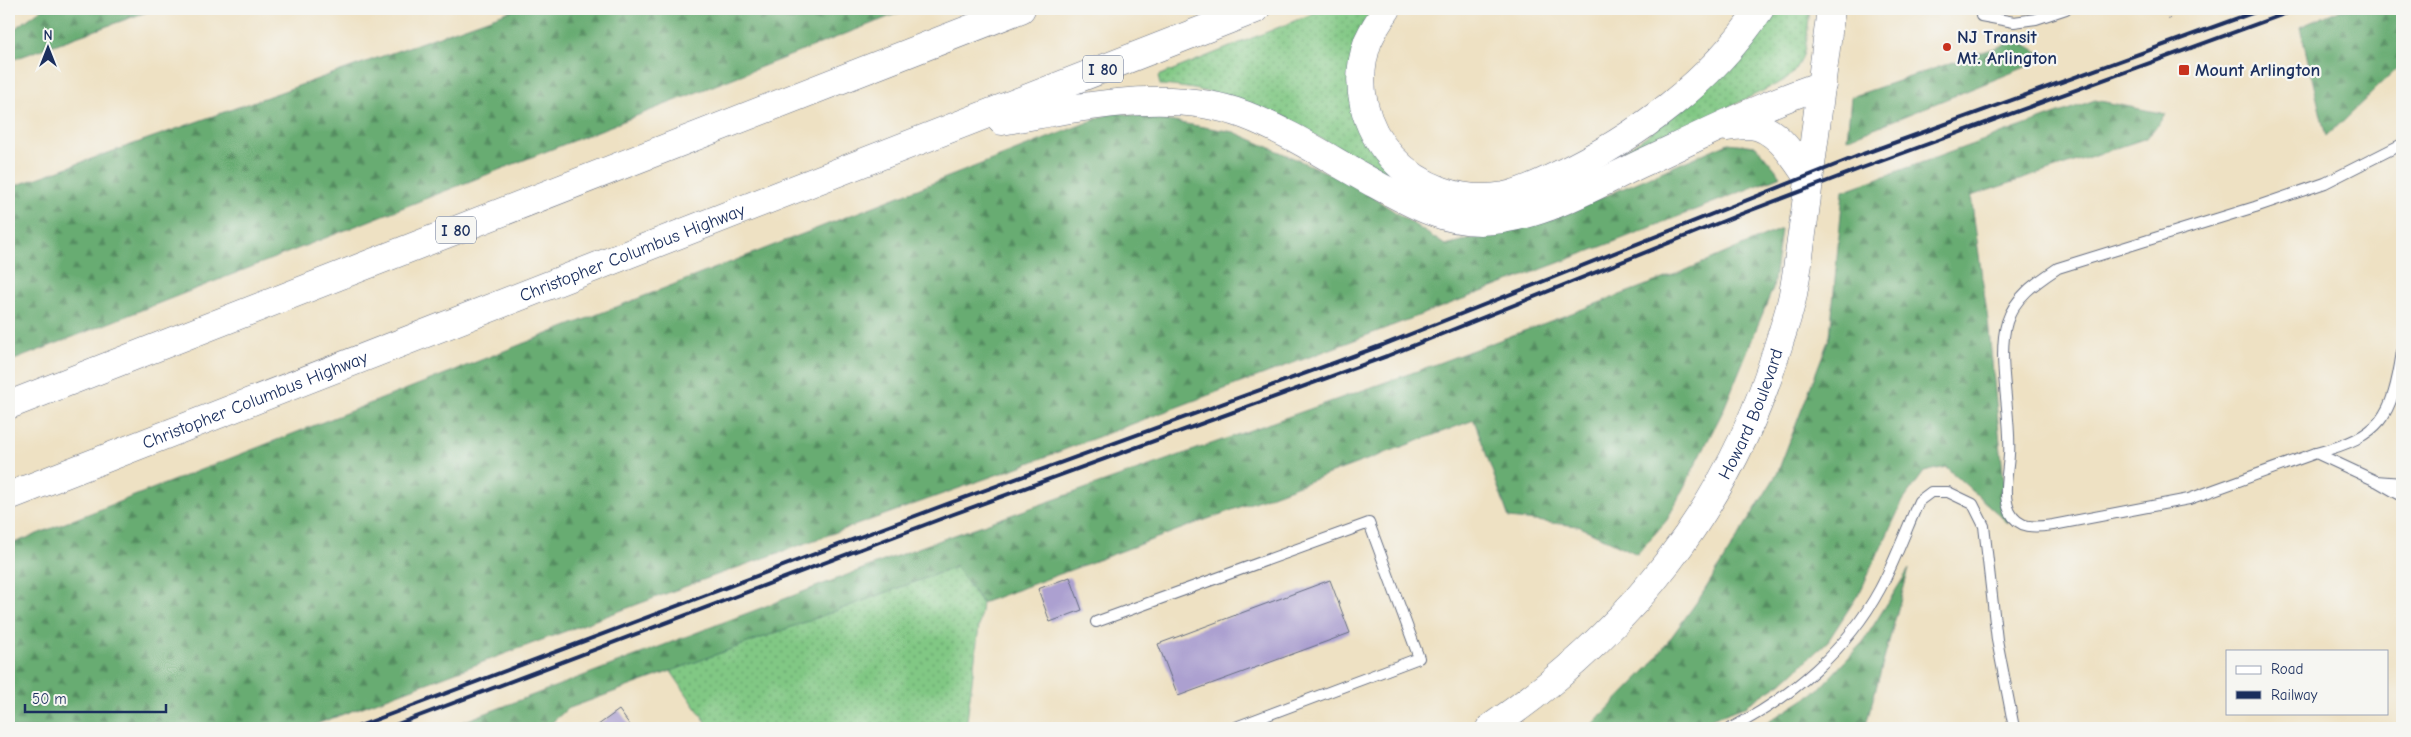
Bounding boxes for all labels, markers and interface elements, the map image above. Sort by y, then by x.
north arrow [22,22,72,72]
text: N [43,27,53,44]
place label: NJ Transit Mt. Arlington [1957,27,2057,69]
marker: NJ Transit Mt. Arlington [1941,41,1953,53]
road number: I 80 [1083,56,1123,82]
place label: Mount Arlington [2195,60,2320,81]
marker: Mount Arlington [2177,63,2191,77]
street label: Christopher Columbus Highway [517,199,749,307]
road number: I 80 [436,216,476,244]
street label: Howard Boulevard [1714,346,1788,483]
street label: Christopher Columbus Highway [139,347,372,454]
legend [2226,650,2388,714]
text: Road [2271,660,2303,678]
scale bar [25,682,166,714]
text: Railway [2271,686,2318,704]
text: 50 m [32,690,67,708]

